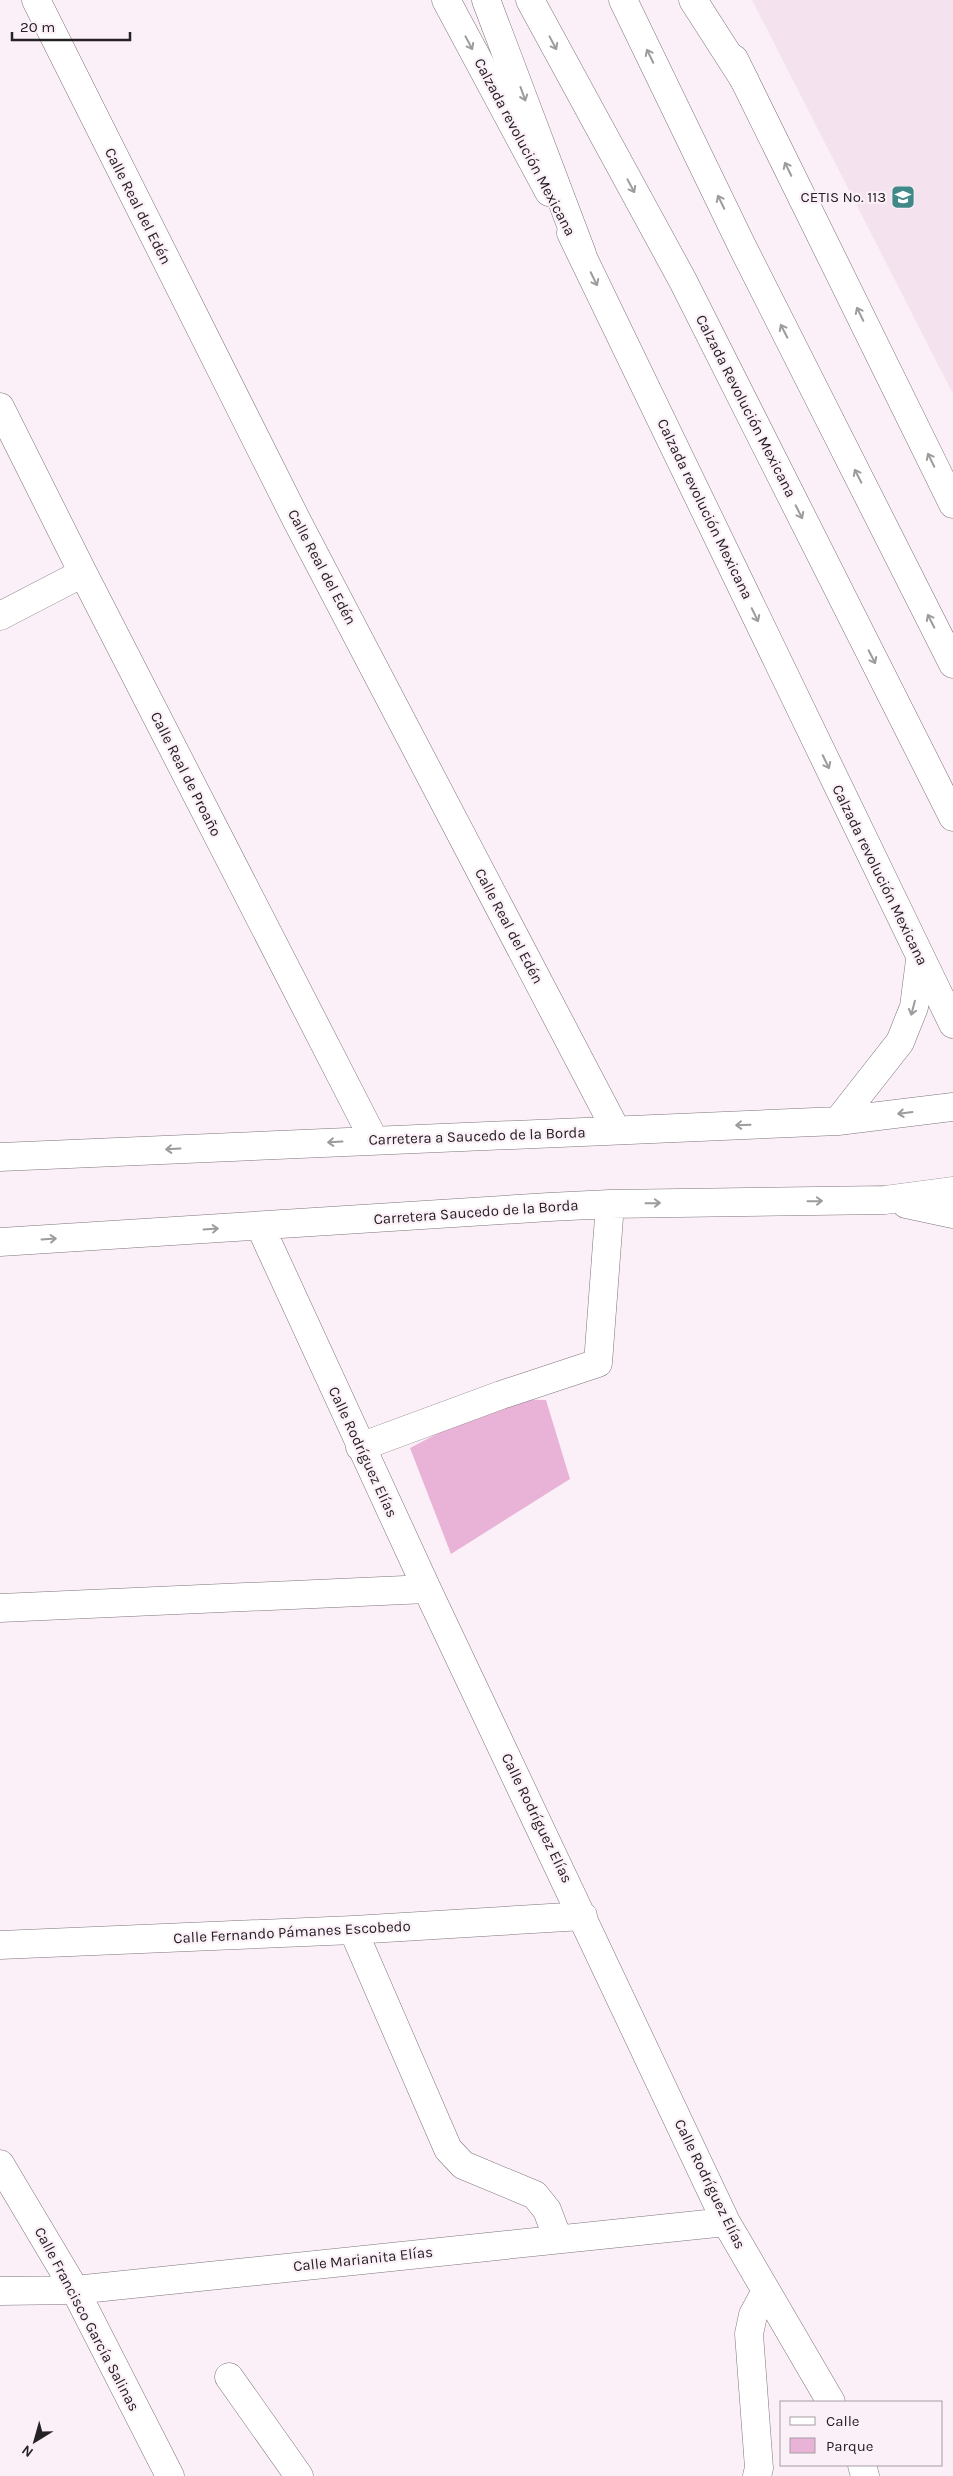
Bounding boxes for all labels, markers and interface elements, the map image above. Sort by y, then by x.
scale bar [12,10,130,42]
text: 20 m [20,18,55,36]
one-way arrow [465,35,474,50]
one-way arrow [549,35,559,50]
one-way arrow [645,49,654,64]
street label: Calzada revolución Mexicana [470,55,580,239]
one-way arrow [519,86,528,101]
street label: Calle Real del Edén [101,145,175,267]
one-way arrow [783,161,793,176]
one-way arrow [626,178,636,193]
school or university icon: CETIS No. 113 [890,184,916,210]
place label: CETIS No. 113 [801,188,886,206]
one-way arrow [716,195,726,210]
one-way arrow [590,271,599,286]
one-way arrow [854,307,864,322]
street label: Calzada Revolución Mexicana [692,312,800,500]
one-way arrow [779,323,789,338]
street label: Calzada revolución Mexicana [653,416,757,602]
one-way arrow [926,453,936,468]
one-way arrow [853,468,863,483]
one-way arrow [795,504,804,519]
street label: Calle Real del Edén [284,506,360,628]
one-way arrow [751,607,761,622]
one-way arrow [926,613,936,628]
one-way arrow [868,649,878,664]
street label: Calle Real de Proaño [147,709,225,839]
one-way arrow [821,754,831,769]
street label: Calzada revolución Mexicana [828,782,932,968]
street label: Calle Real del Edén [471,865,547,987]
one-way arrow [907,999,917,1015]
one-way arrow [897,1108,913,1118]
one-way arrow [735,1120,751,1129]
street label: Carretera a Saucedo de la Borda [368,1123,586,1149]
one-way arrow [328,1137,344,1146]
one-way arrow [165,1145,181,1154]
street label: Carretera Saucedo de la Borda [373,1196,579,1228]
one-way arrow [806,1196,823,1206]
one-way arrow [644,1198,660,1208]
one-way arrow [203,1224,219,1233]
one-way arrow [40,1235,56,1244]
street label: Calle Rodríguez Elías [325,1384,401,1520]
street label: Calle Rodríguez Elías [498,1750,576,1886]
street label: Calle Fernando Pámanes Escobedo [173,1917,411,1947]
street label: Calle Rodríguez Elías [671,2116,749,2252]
street label: Calle Francisco García Salinas [31,2224,143,2414]
street label: Calle Marianita Elías [292,2243,434,2275]
legend [780,2401,943,2466]
text: Calle [826,2412,860,2430]
north arrow [10,2416,60,2466]
text: Parque [826,2437,874,2455]
text: N [18,2441,37,2461]

